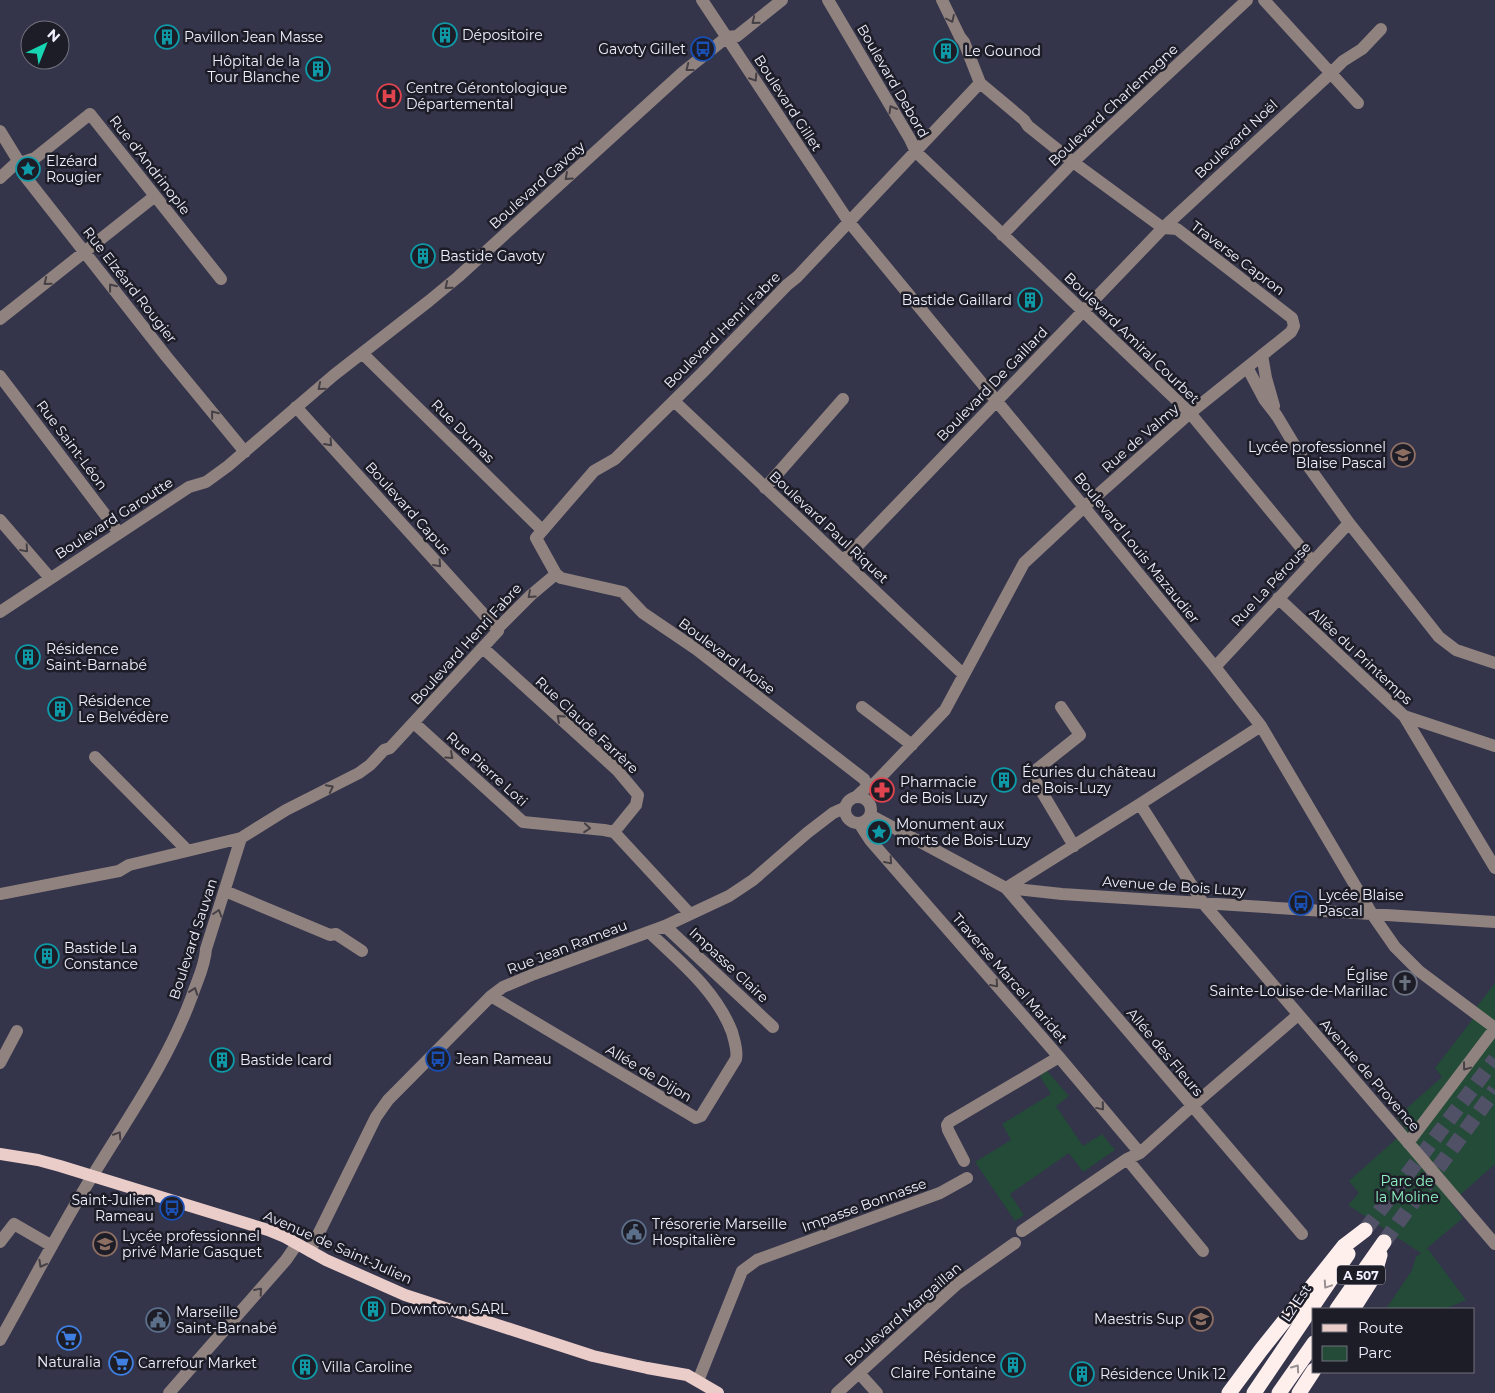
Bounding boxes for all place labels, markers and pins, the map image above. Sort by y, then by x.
building icon: Dépositoire [432,22,458,48]
building icon: Pavillon Jean Masse [154,24,180,50]
place label: Dépositoire [462,26,543,44]
place label: Pavillon Jean Masse [184,28,323,46]
bus stop icon: Gavoty Gillet [690,36,716,62]
building icon: Le Gounod [933,38,959,64]
place label: Gavoty Gillet [598,40,686,58]
place label: Le Gounod [964,42,1041,60]
place label: Hôpital de la Tour Blanche [208,52,300,86]
building icon: Hôpital de la Tour Blanche [305,56,331,82]
place label: Centre Gérontologique Départemental [406,79,567,113]
hospital icon: Centre Gérontologique Départemental [376,83,402,109]
place label: Elzéard Rougier [46,152,102,186]
place icon: Elzéard Rougier [15,156,41,182]
building icon: Bastide Gavoty [410,243,436,269]
place label: Bastide Gavoty [440,247,545,265]
building icon: Bastide Gaillard [1017,287,1043,313]
place label: Bastide Gaillard [902,291,1012,309]
place label: Lycée professionnel Blaise Pascal [1248,438,1386,472]
school or university icon: Lycée professionnel Blaise Pascal [1390,442,1416,468]
place label: Résidence Saint-Barnabé [46,640,147,674]
building icon: Résidence Saint-Barnabé [15,644,41,670]
place label: Résidence Le Belvédère [78,692,169,726]
building icon: Résidence Le Belvédère [47,696,73,722]
place label: Écuries du château de Bois-Luzy [1022,763,1156,797]
building icon: Écuries du château de Bois-Luzy [991,767,1017,793]
place label: Pharmacie de Bois Luzy [900,773,988,807]
pharmacy icon: Pharmacie de Bois Luzy [869,777,895,803]
place label: Monument aux morts de Bois-Luzy [896,815,1031,849]
place icon: Monument aux morts de Bois-Luzy [866,819,892,845]
place label: Lycée Blaise Pascal [1318,886,1404,920]
bus stop icon: Lycée Blaise Pascal [1288,890,1314,916]
place label: Bastide La Constance [64,939,138,973]
building icon: Bastide La Constance [34,943,60,969]
place label: Église Sainte-Louise-de-Marillac [1210,966,1388,1000]
church icon: Église Sainte-Louise-de-Marillac [1392,970,1418,996]
bus stop icon: Jean Rameau [425,1046,451,1072]
building icon: Bastide Icard [209,1047,235,1073]
place label: Jean Rameau [455,1050,552,1068]
place label: Bastide Icard [240,1051,332,1069]
place label: Saint-Julien Rameau [71,1191,154,1225]
bus stop icon: Saint-Julien Rameau [159,1195,185,1221]
place label: Trésorerie Marseille Hospitalière [652,1215,787,1249]
public building icon: Trésorerie Marseille Hospitalière [621,1219,647,1245]
place label: Lycée professionnel privé Marie Gasquet [122,1227,263,1261]
school or university icon: Lycée professionnel privé Marie Gasquet [92,1231,118,1257]
building icon: Downtown SARL [360,1296,386,1322]
place label: Downtown SARL [390,1300,509,1318]
place label: Marseille Saint-Barnabé [176,1303,277,1337]
school or university icon: Maestris Sup [1188,1306,1214,1332]
public building icon: Marseille Saint-Barnabé [145,1307,171,1333]
place label: Maestris Sup [1094,1310,1184,1328]
supermarket icon: Naturalia [56,1325,82,1351]
place label: Résidence Claire Fontaine [891,1348,996,1382]
supermarket icon: Carrefour Market [108,1350,134,1376]
building icon: Résidence Claire Fontaine [1000,1352,1026,1378]
place label: Naturalia [37,1353,101,1371]
place label: Carrefour Market [138,1354,257,1372]
building icon: Villa Caroline [292,1354,318,1380]
place label: Villa Caroline [322,1358,413,1376]
building icon: Résidence Unik 12 [1069,1361,1095,1387]
place label: Résidence Unik 12 [1100,1365,1226,1383]

